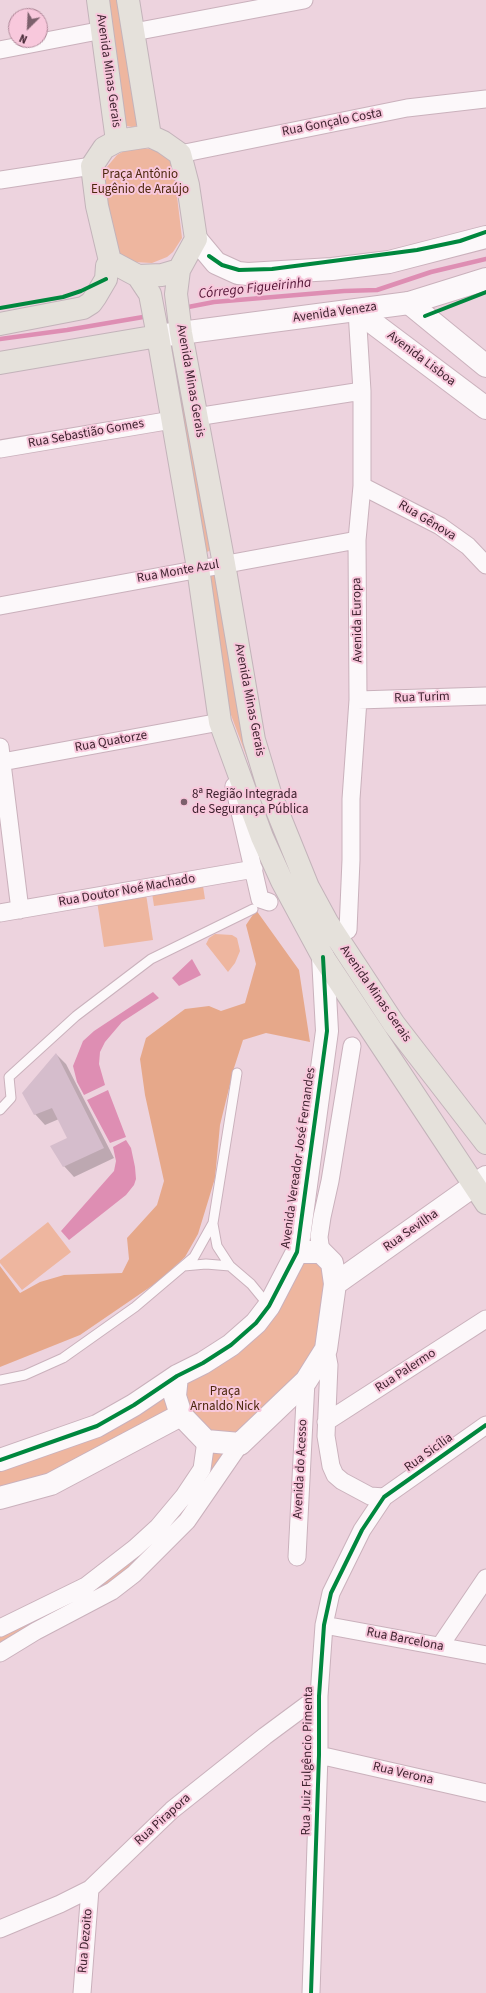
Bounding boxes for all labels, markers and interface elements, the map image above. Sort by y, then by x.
north arrow [8,8,48,48]
street label: Avenida Minas Gerais [92,13,124,129]
text: N [17,30,30,47]
street label: Rua Gonçalo Costa [281,106,383,140]
park label: Praça Antônio Eugênio de Araújo [91,167,189,198]
water label: Córrego Figueirinha [198,275,312,303]
street label: Avenida Veneza [292,299,378,327]
street label: Avenida Minas Gerais [172,323,208,439]
street label: Avenida Lisboa [384,328,458,390]
street label: Rua Sebastião Gomes [27,416,145,452]
street label: Rua Gênova [395,498,459,544]
street label: Rua Monte Azul [136,557,220,587]
street label: Avenida Europa [349,577,367,663]
street label: Avenida Minas Gerais [230,642,268,758]
street label: Rua Turim [394,689,450,707]
street label: Rua Quatorze [74,728,148,756]
place label: 8ª Região Integrada de Segurança Pública [192,787,308,818]
marker: 8ª Região Integrada de Segurança Pública [179,797,189,807]
street label: Rua Doutor Noé Machado [57,871,197,911]
street label: Avenida Minas Gerais [336,943,414,1045]
street label: Avenida Vereador José Fernandes [279,1067,319,1249]
street label: Rua Sevilha [381,1206,441,1256]
street label: Rua Palermo [373,1346,439,1396]
park label: Praça Arnaldo Nick [190,1384,260,1415]
street label: Avenida do Acesso [291,1419,311,1519]
street label: Rua Sicília [402,1430,456,1476]
street label: Rua Barcelona [365,1625,445,1655]
street label: Rua Juiz Fulgêncio Pimenta [299,1686,317,1836]
street label: Rua Verona [371,1759,435,1789]
street label: Rua Pirapora [132,1791,194,1849]
street label: Rua Dezoito [75,1908,97,1974]

